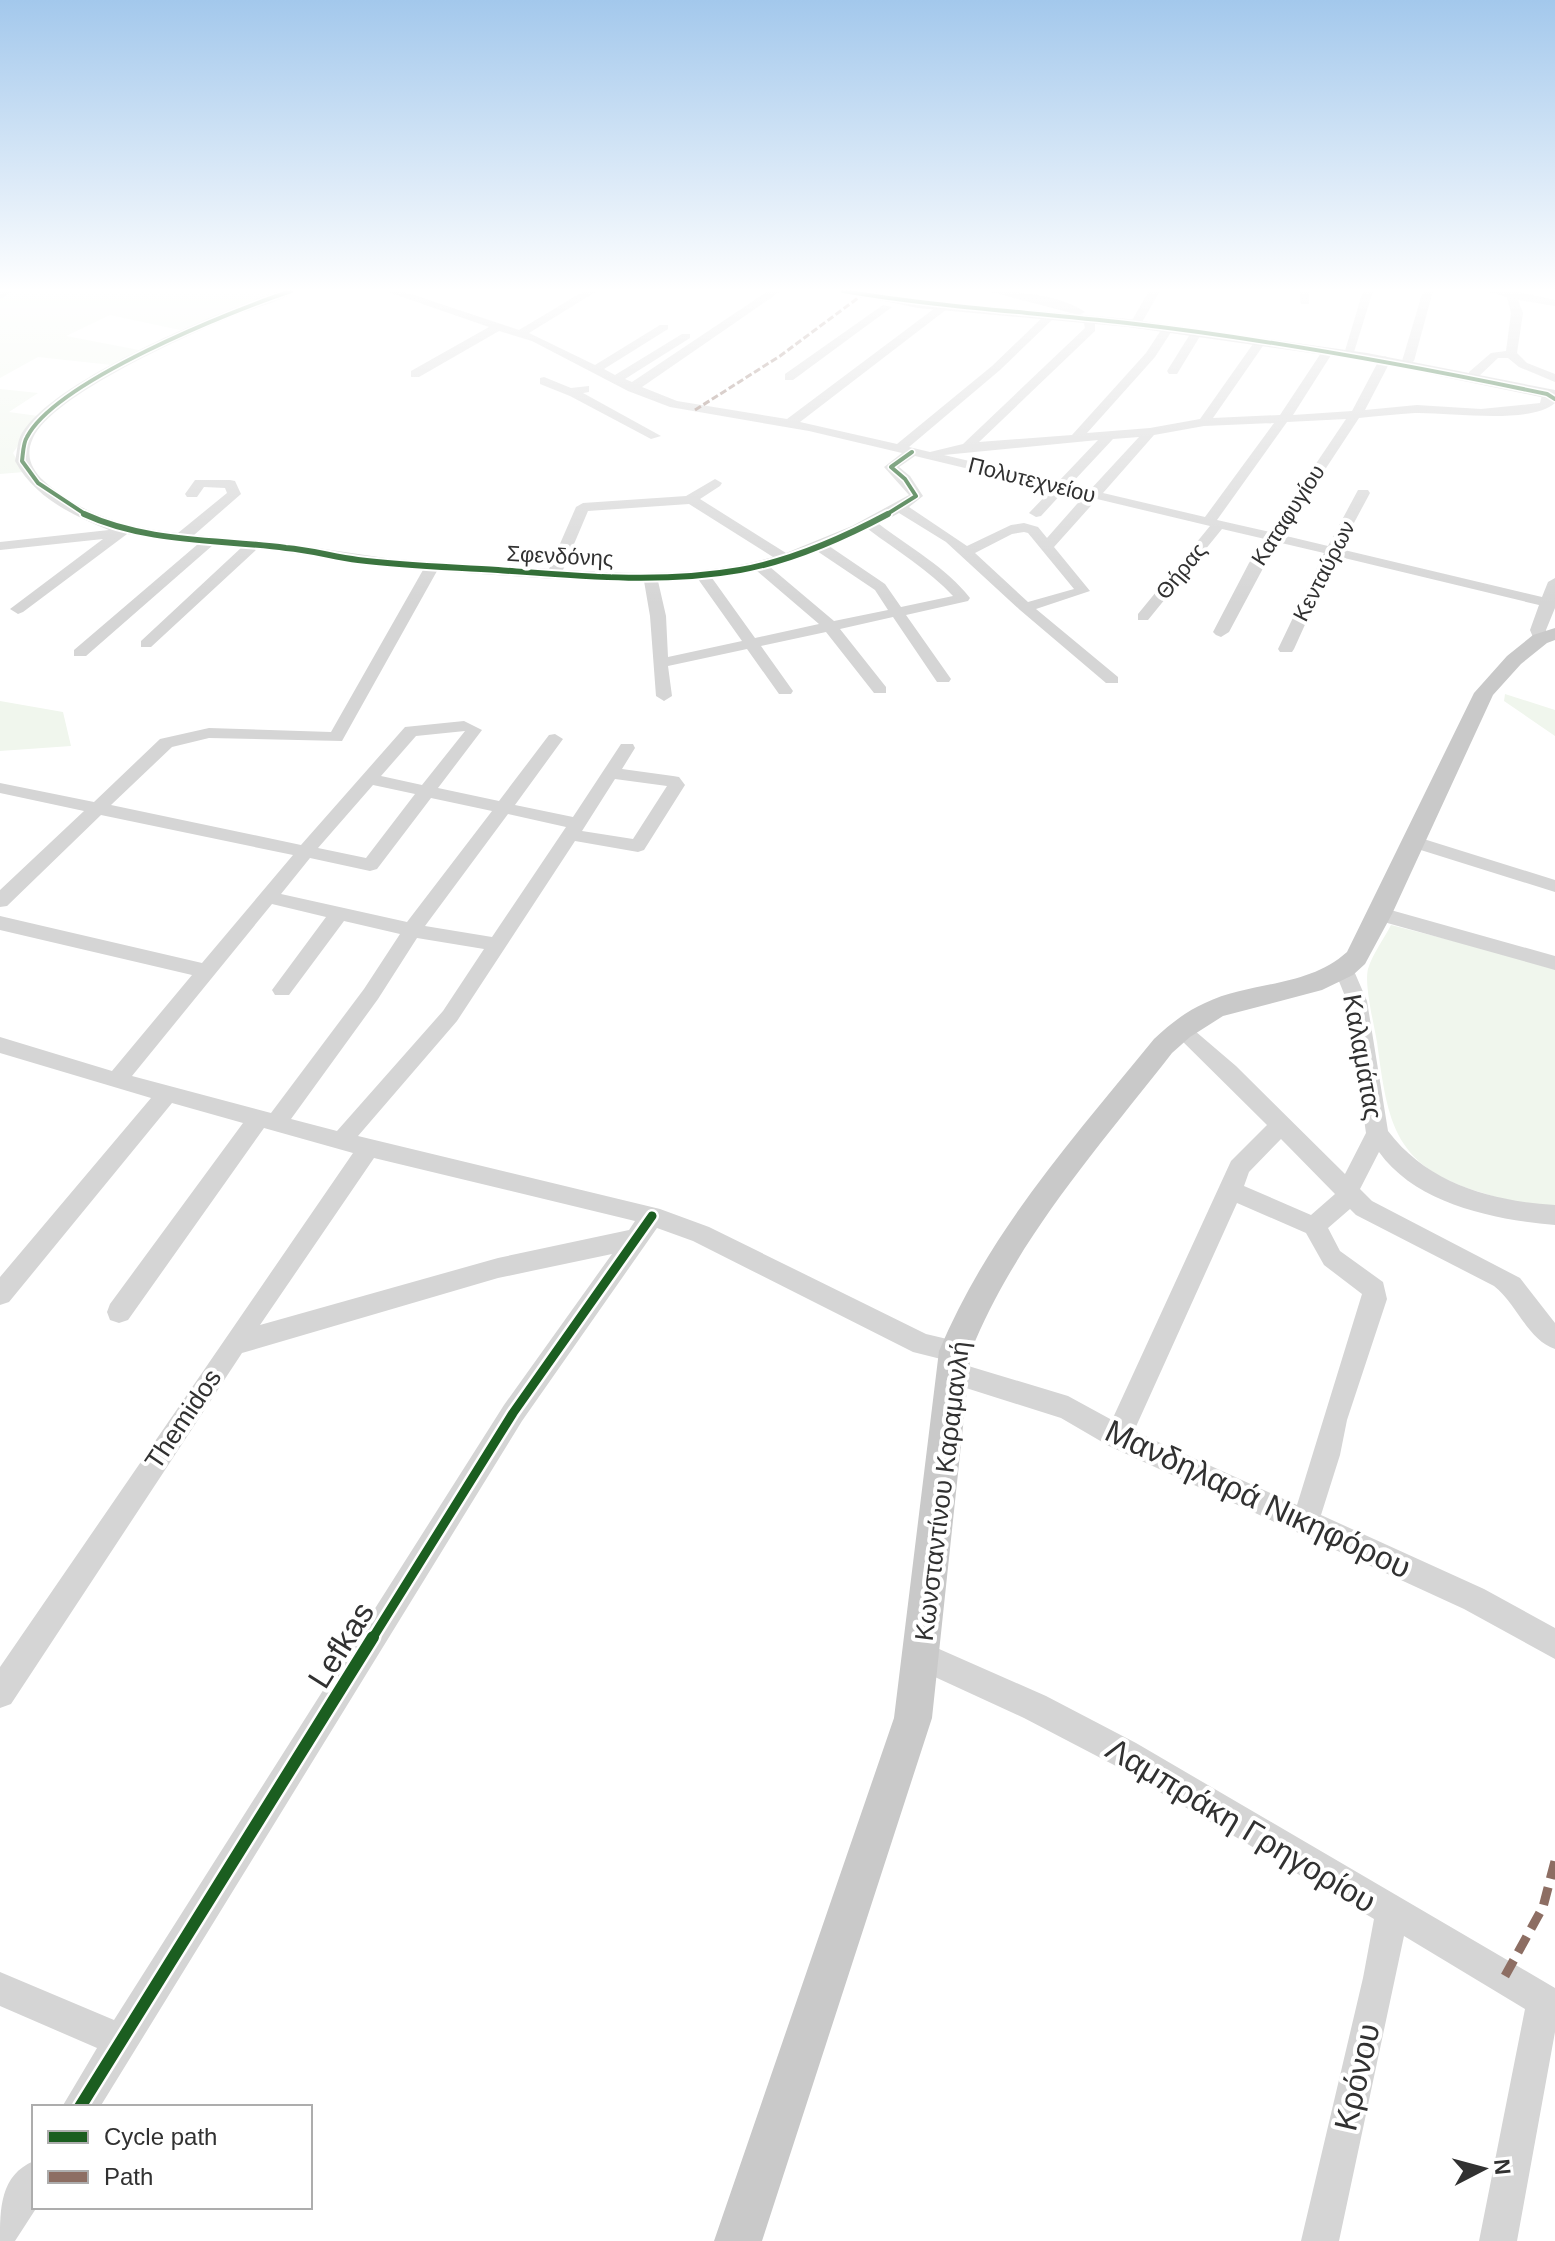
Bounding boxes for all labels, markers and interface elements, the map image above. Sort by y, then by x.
street label: Πολυτεχνείου [966,452,1098,508]
street label: Καταφυγίου [1246,460,1330,570]
street label: Κενταύρων [1288,517,1360,625]
street label: Θήρας [1151,538,1211,604]
street label: Σφενδόνης [506,541,614,571]
street label: Καλαμάτας [1337,992,1389,1122]
street label: Κωνσταντίνου Καραμανλή [909,1339,975,1643]
street label: Themidos [139,1363,227,1475]
street label: Μανδηλαρά Νικηφόρου [1100,1412,1416,1586]
street label: Lefkas [301,1595,381,1695]
street label: Λαμπράκη Γρηγορίου [1100,1730,1382,1920]
street label: Κρόνου [1327,2020,1387,2134]
legend [32,2105,312,2209]
text: Cycle path [104,2123,217,2150]
north arrow [1443,2129,1523,2209]
text: N [1489,2158,1516,2176]
text: Path [104,2163,153,2190]

